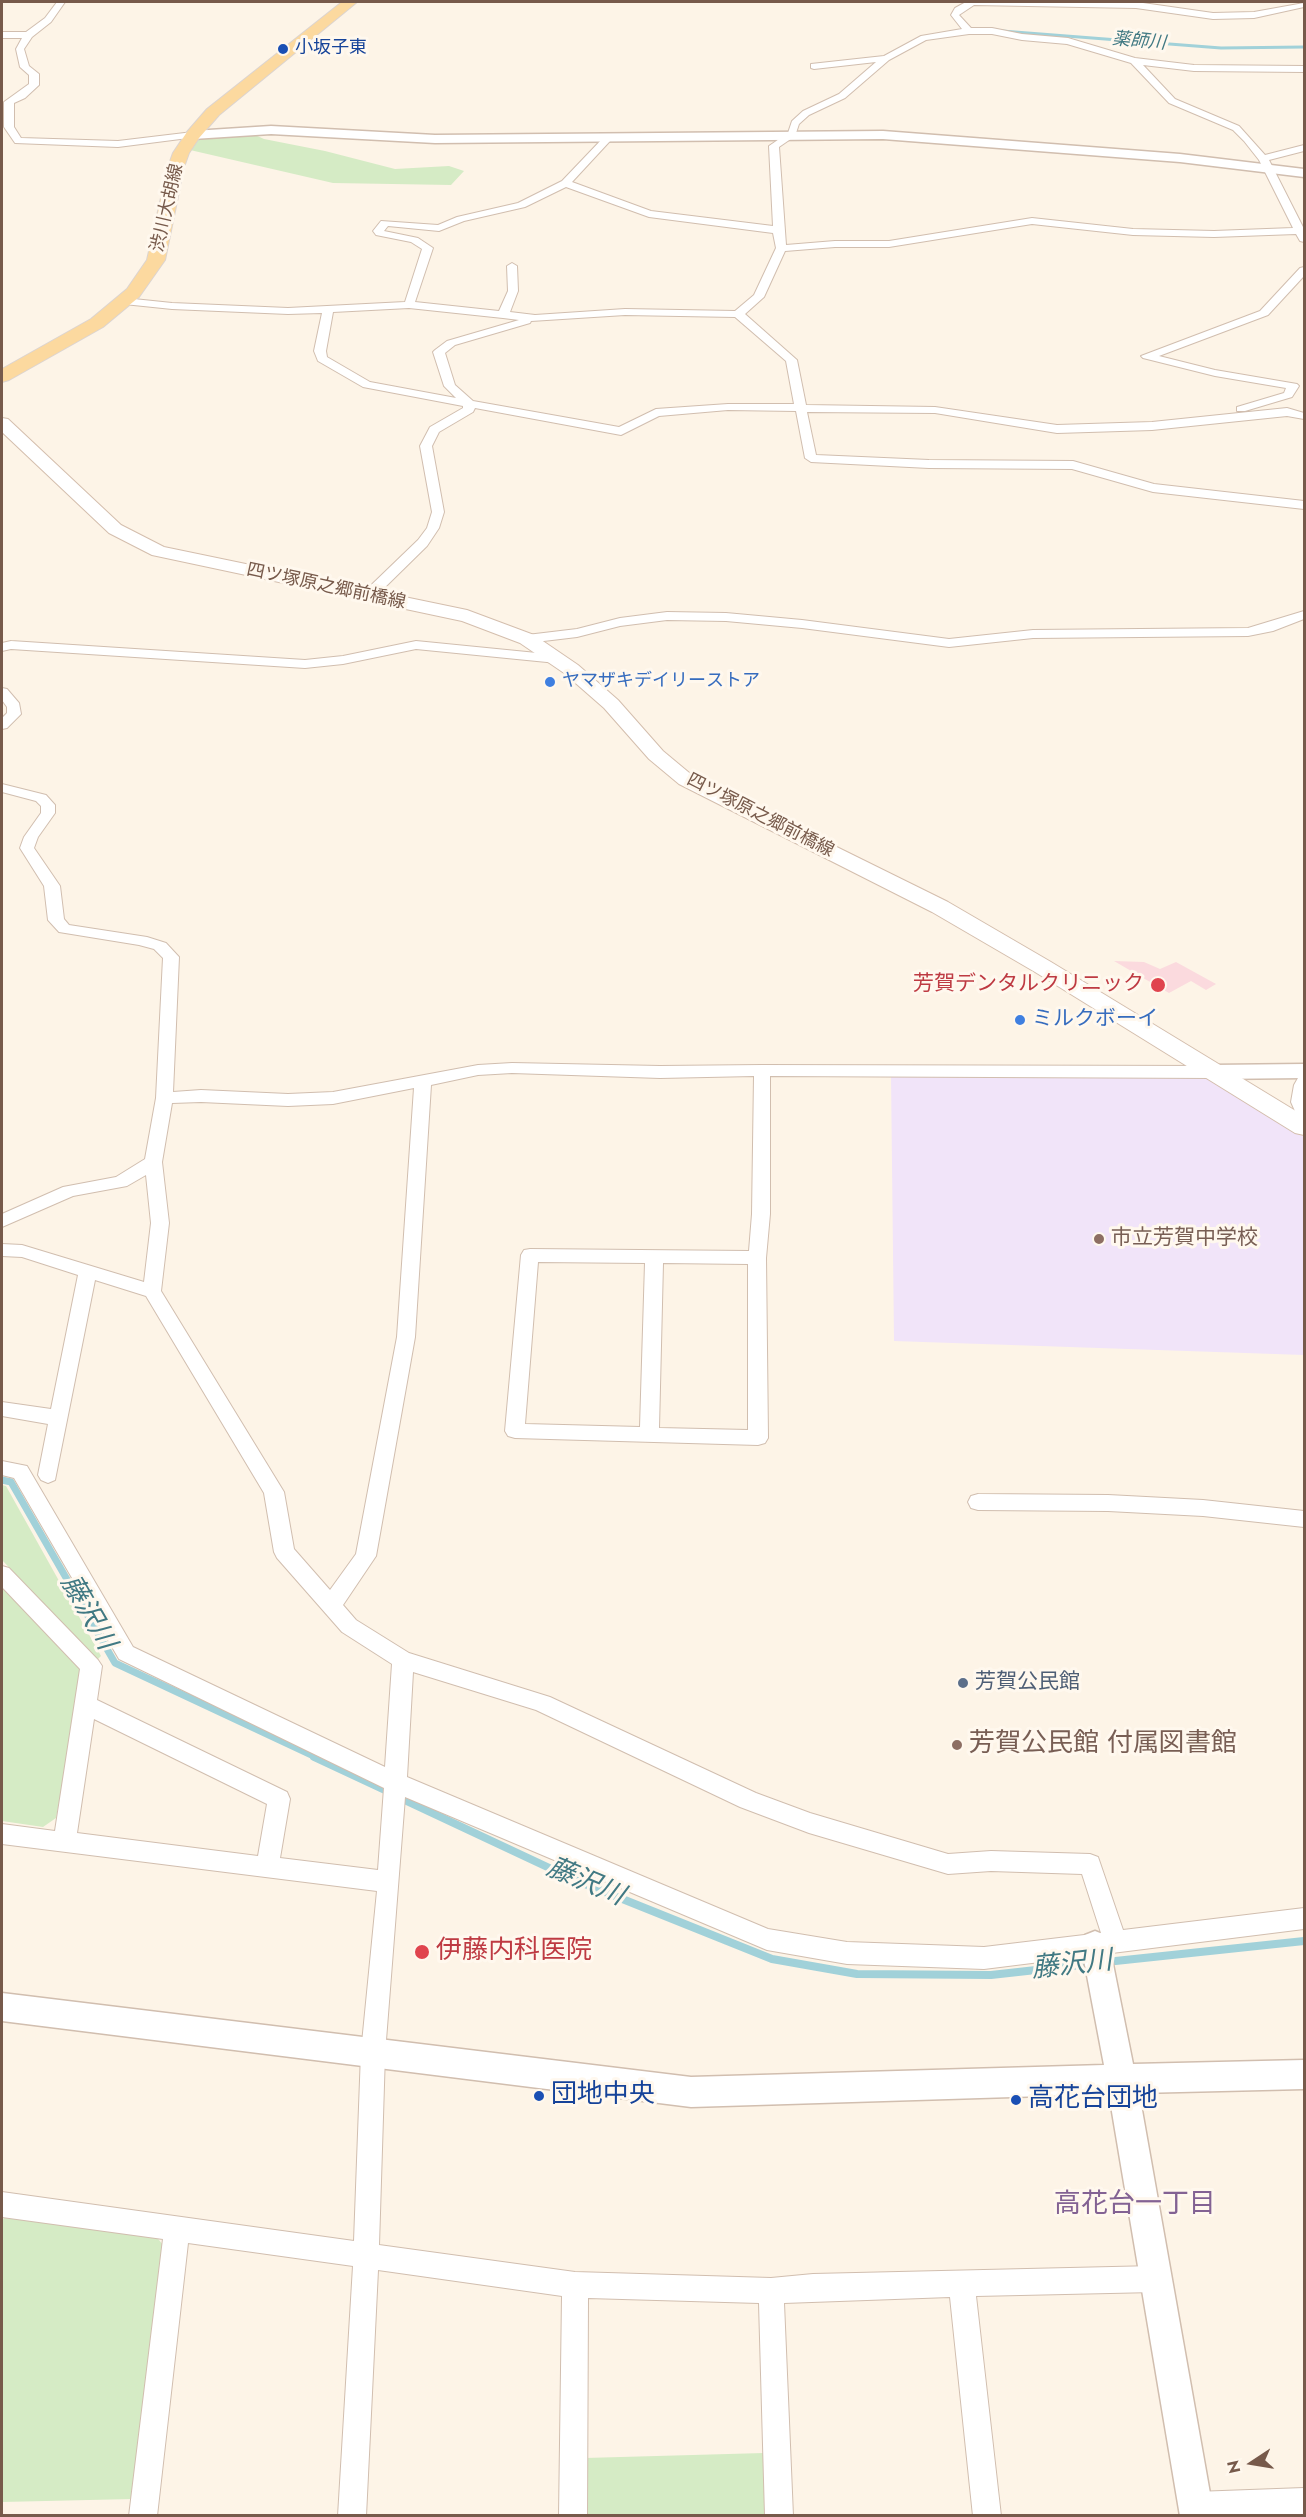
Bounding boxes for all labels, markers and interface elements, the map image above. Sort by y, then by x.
water label: 薬師川 [1111,29,1167,55]
place label: 小坂子東 [295,38,367,60]
marker: 小坂子東 [276,42,290,56]
street label: 渋川大胡線 [147,162,189,254]
street label: 四ツ塚原之郷前橋線 [245,560,407,614]
place label: ヤマザキデイリーストア [562,671,760,693]
marker: ヤマザキデイリーストア [543,675,557,689]
street label: 四ツ塚原之郷前橋線 [683,770,837,862]
place label: 芳賀デンタルクリニック [913,972,1144,998]
marker: 芳賀デンタルクリニック [1149,976,1167,994]
place label: ミルクボーイ [1032,1007,1158,1033]
marker: ミルクボーイ [1013,1013,1027,1027]
place label: 市立芳賀中学校 [1111,1226,1258,1252]
marker: 市立芳賀中学校 [1092,1232,1106,1246]
water label: 藤沢川 [53,1570,121,1656]
place label: 芳賀公民館 [975,1670,1080,1696]
marker: 芳賀公民館 [956,1676,970,1690]
place label: 芳賀公民館 付属図書館 [969,1729,1237,1761]
marker: 芳賀公民館 付属図書館 [950,1738,964,1752]
water label: 藤沢川 [541,1852,629,1914]
place label: 伊藤内科医院 [436,1936,592,1968]
marker: 伊藤内科医院 [413,1943,431,1961]
water label: 藤沢川 [1030,1946,1114,1986]
place label: 団地中央 [551,2080,655,2112]
place label: 高花台団地 [1028,2084,1158,2116]
marker: 団地中央 [532,2089,546,2103]
marker: 高花台団地 [1009,2093,1023,2107]
district label: 高花台一丁目 [1054,2189,1216,2221]
north arrow [1222,2433,1282,2493]
text: N [1221,2458,1246,2475]

